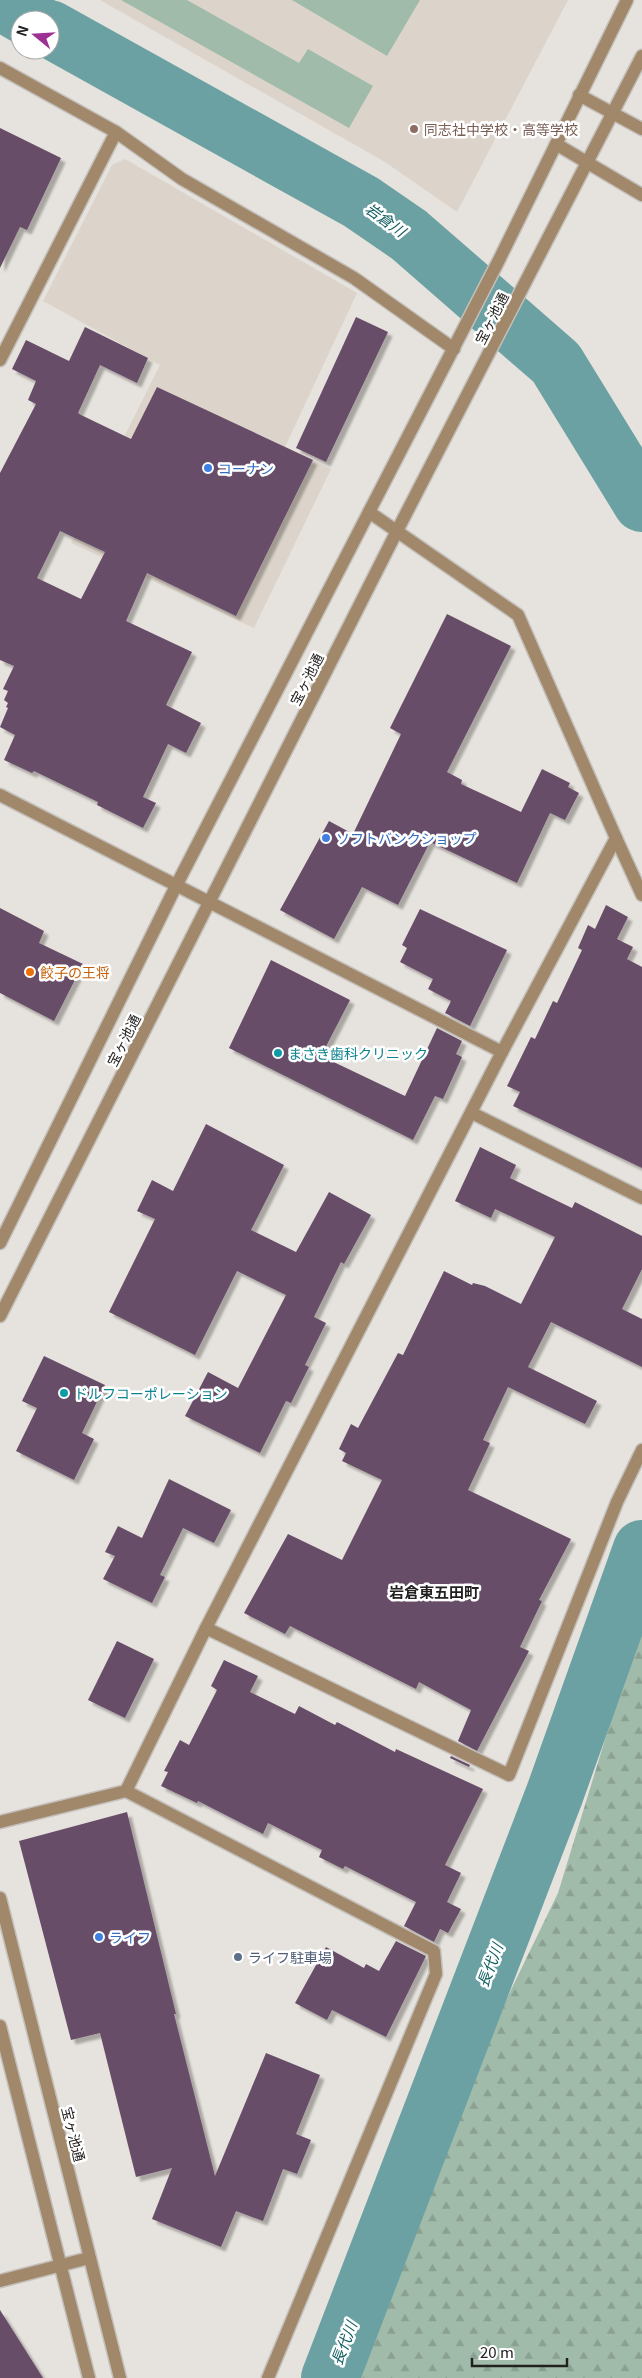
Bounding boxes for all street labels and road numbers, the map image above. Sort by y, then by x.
street label: 宝ヶ池通 [469,289,513,347]
street label: 宝ヶ池通 [284,650,328,708]
street label: 宝ヶ池通 [101,1011,145,1069]
street label: 宝ヶ池通 [58,2104,90,2164]

